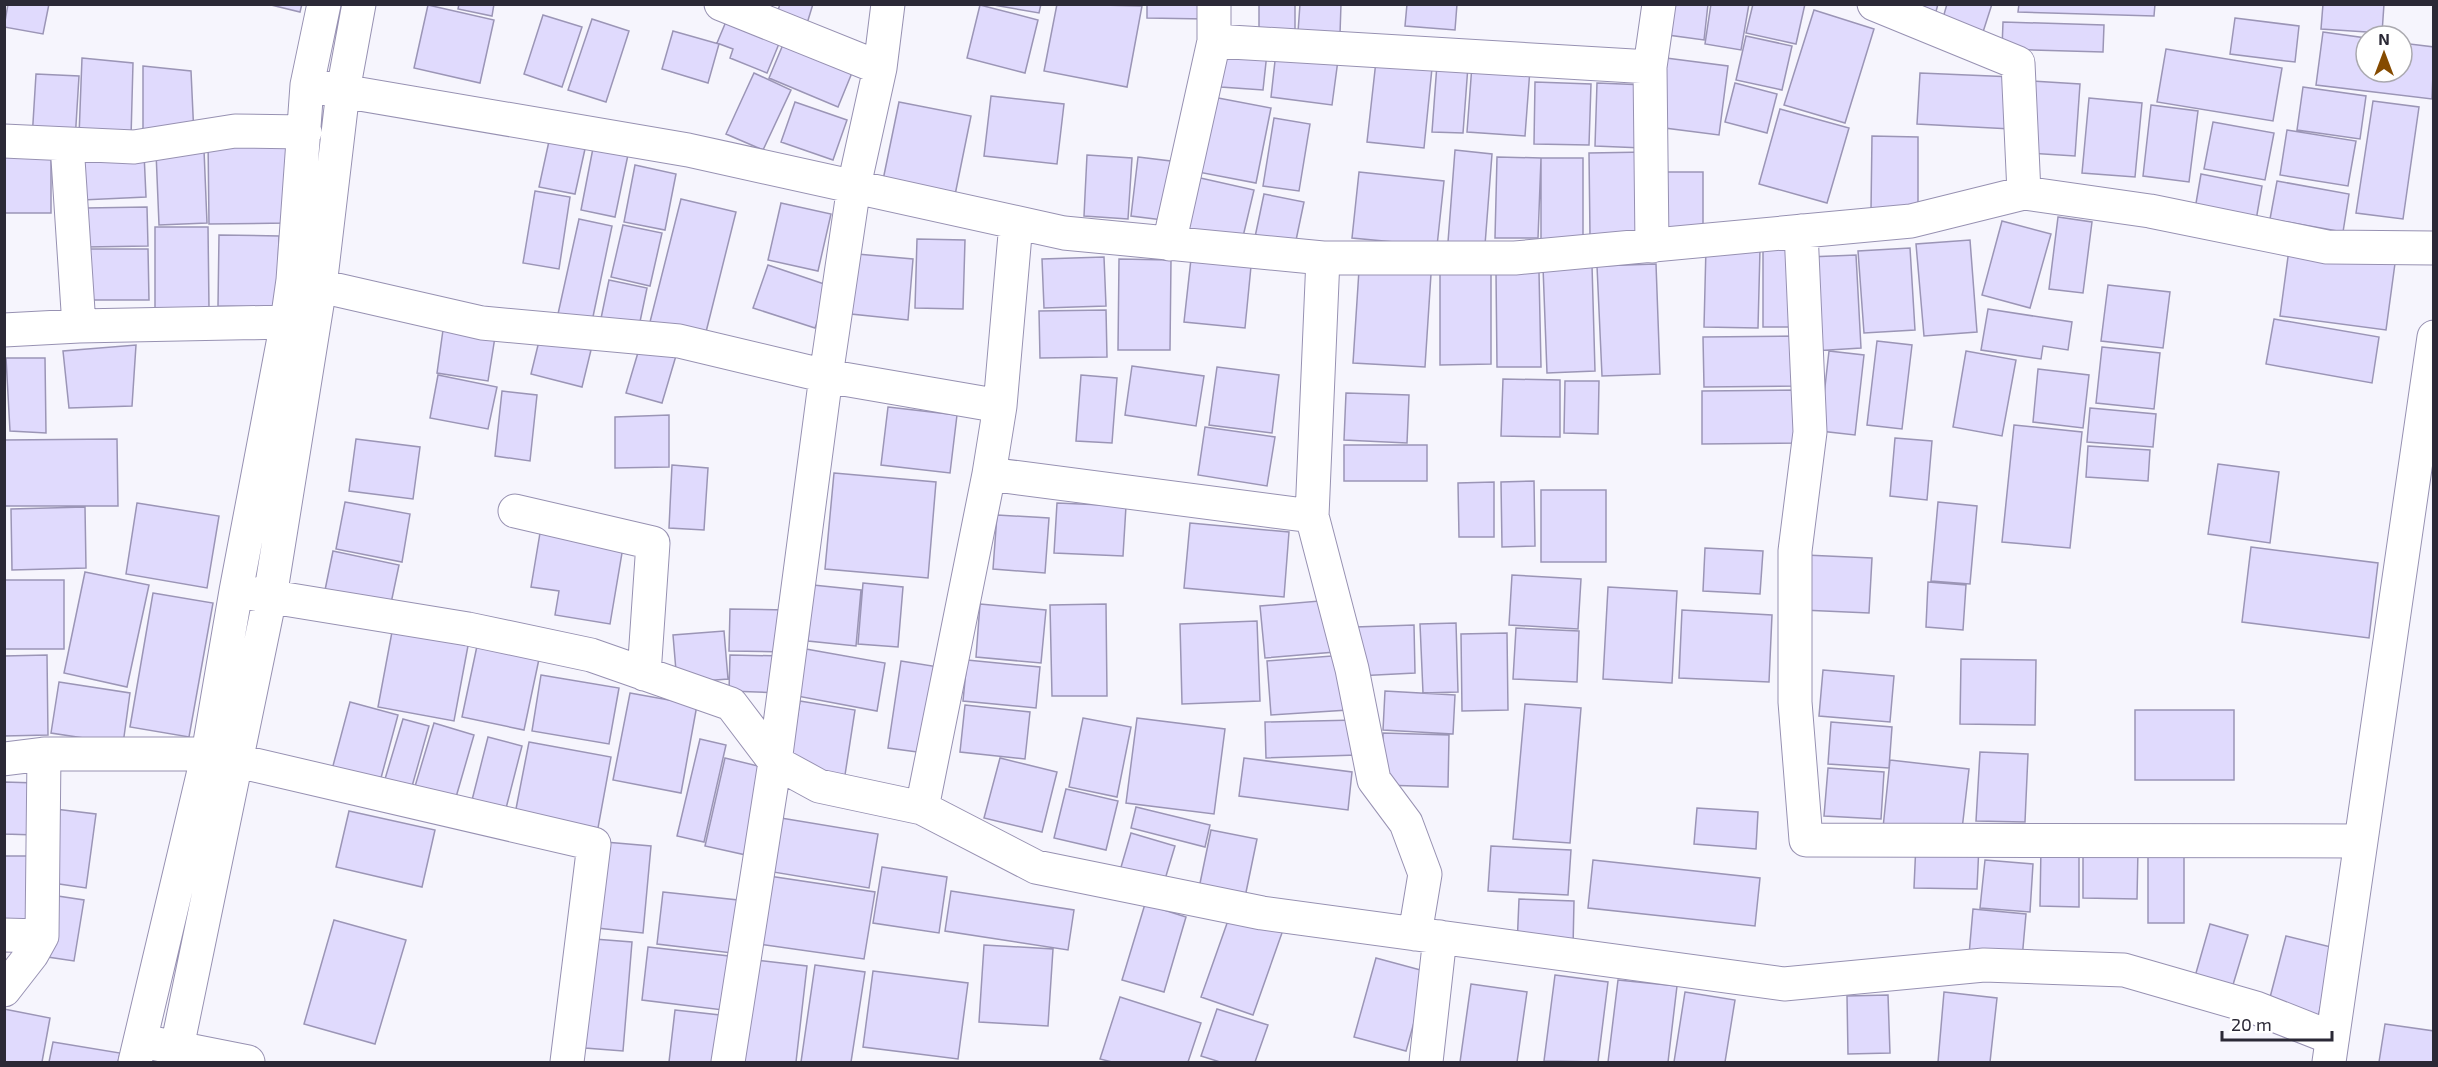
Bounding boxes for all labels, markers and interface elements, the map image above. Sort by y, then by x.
north arrow [2354,24,2414,84]
text: N [2378,29,2390,48]
scale bar [2222,1004,2332,1042]
text: 20 m [2231,1013,2272,1035]

